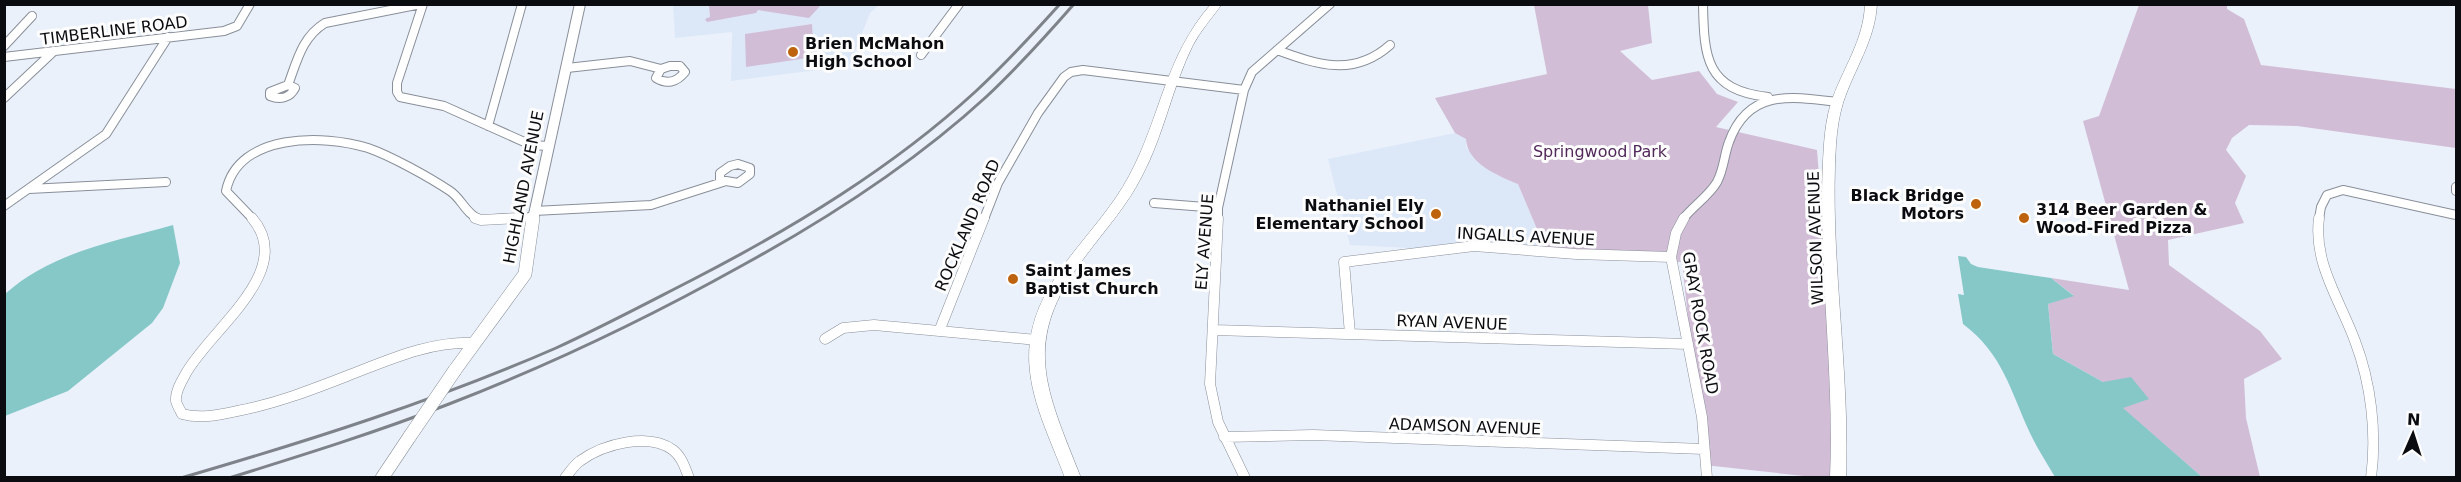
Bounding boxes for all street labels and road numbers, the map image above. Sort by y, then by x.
street label: TIMBERLINE ROAD [38,12,189,49]
street label: HIGHLAND AVENUE [499,109,548,265]
street label: ROCKLAND ROAD [931,156,1004,294]
street label: WILSON AVENUE [1804,171,1827,305]
street label: ELY AVENUE [1192,193,1217,291]
street label: INGALLS AVENUE [1457,223,1595,250]
street label: GRAY ROCK ROAD [1679,250,1722,396]
street label: RYAN AVENUE [1396,311,1508,334]
street label: ADAMSON AVENUE [1389,414,1541,439]

